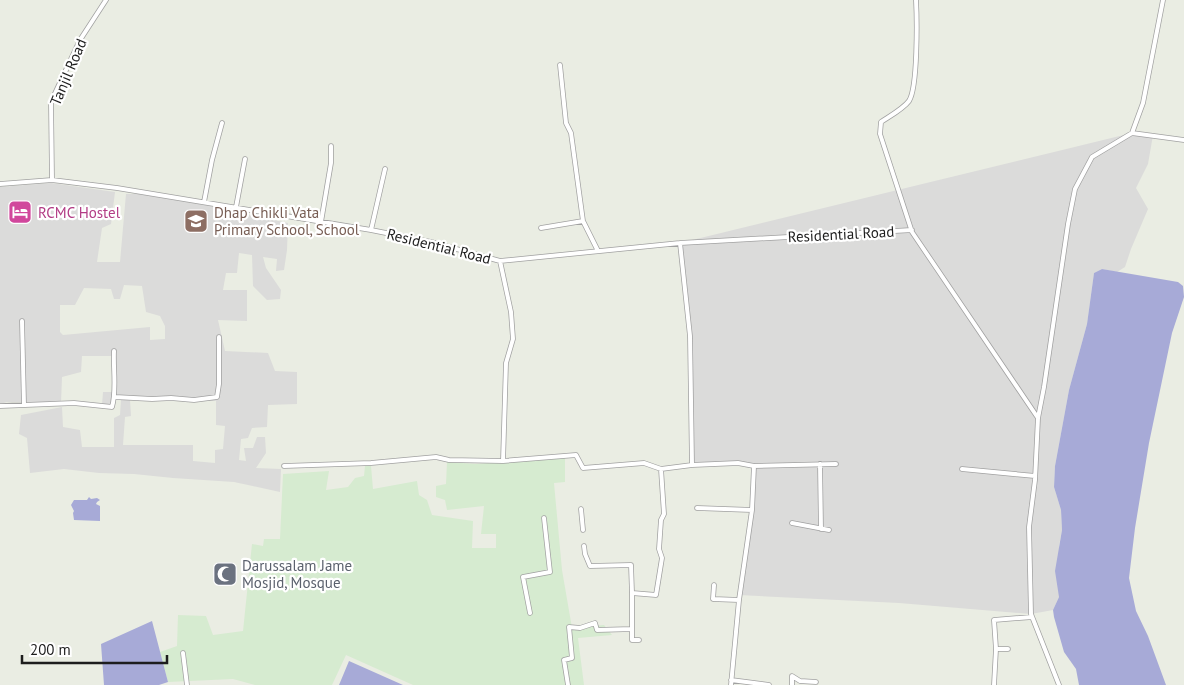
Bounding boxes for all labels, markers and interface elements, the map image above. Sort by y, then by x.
street label: Tanjil Road [45,36,91,108]
hotel icon: RCMC Hostel [7,199,33,225]
place label: RCMC Hostel [38,203,121,222]
place label: Dhap Chikli Vata Primary School, School [214,203,360,239]
school or university icon: Dhap Chikli Vata Primary School, School [183,208,209,234]
street label: Residential Road [787,222,895,246]
street label: Residential Road [385,224,493,268]
place label: Darussalam Jame Mosjid, Mosque [242,556,352,592]
mosque icon: Darussalam Jame Mosjid, Mosque [212,561,238,587]
scale bar [22,632,168,664]
text: 200 m [30,640,71,659]

